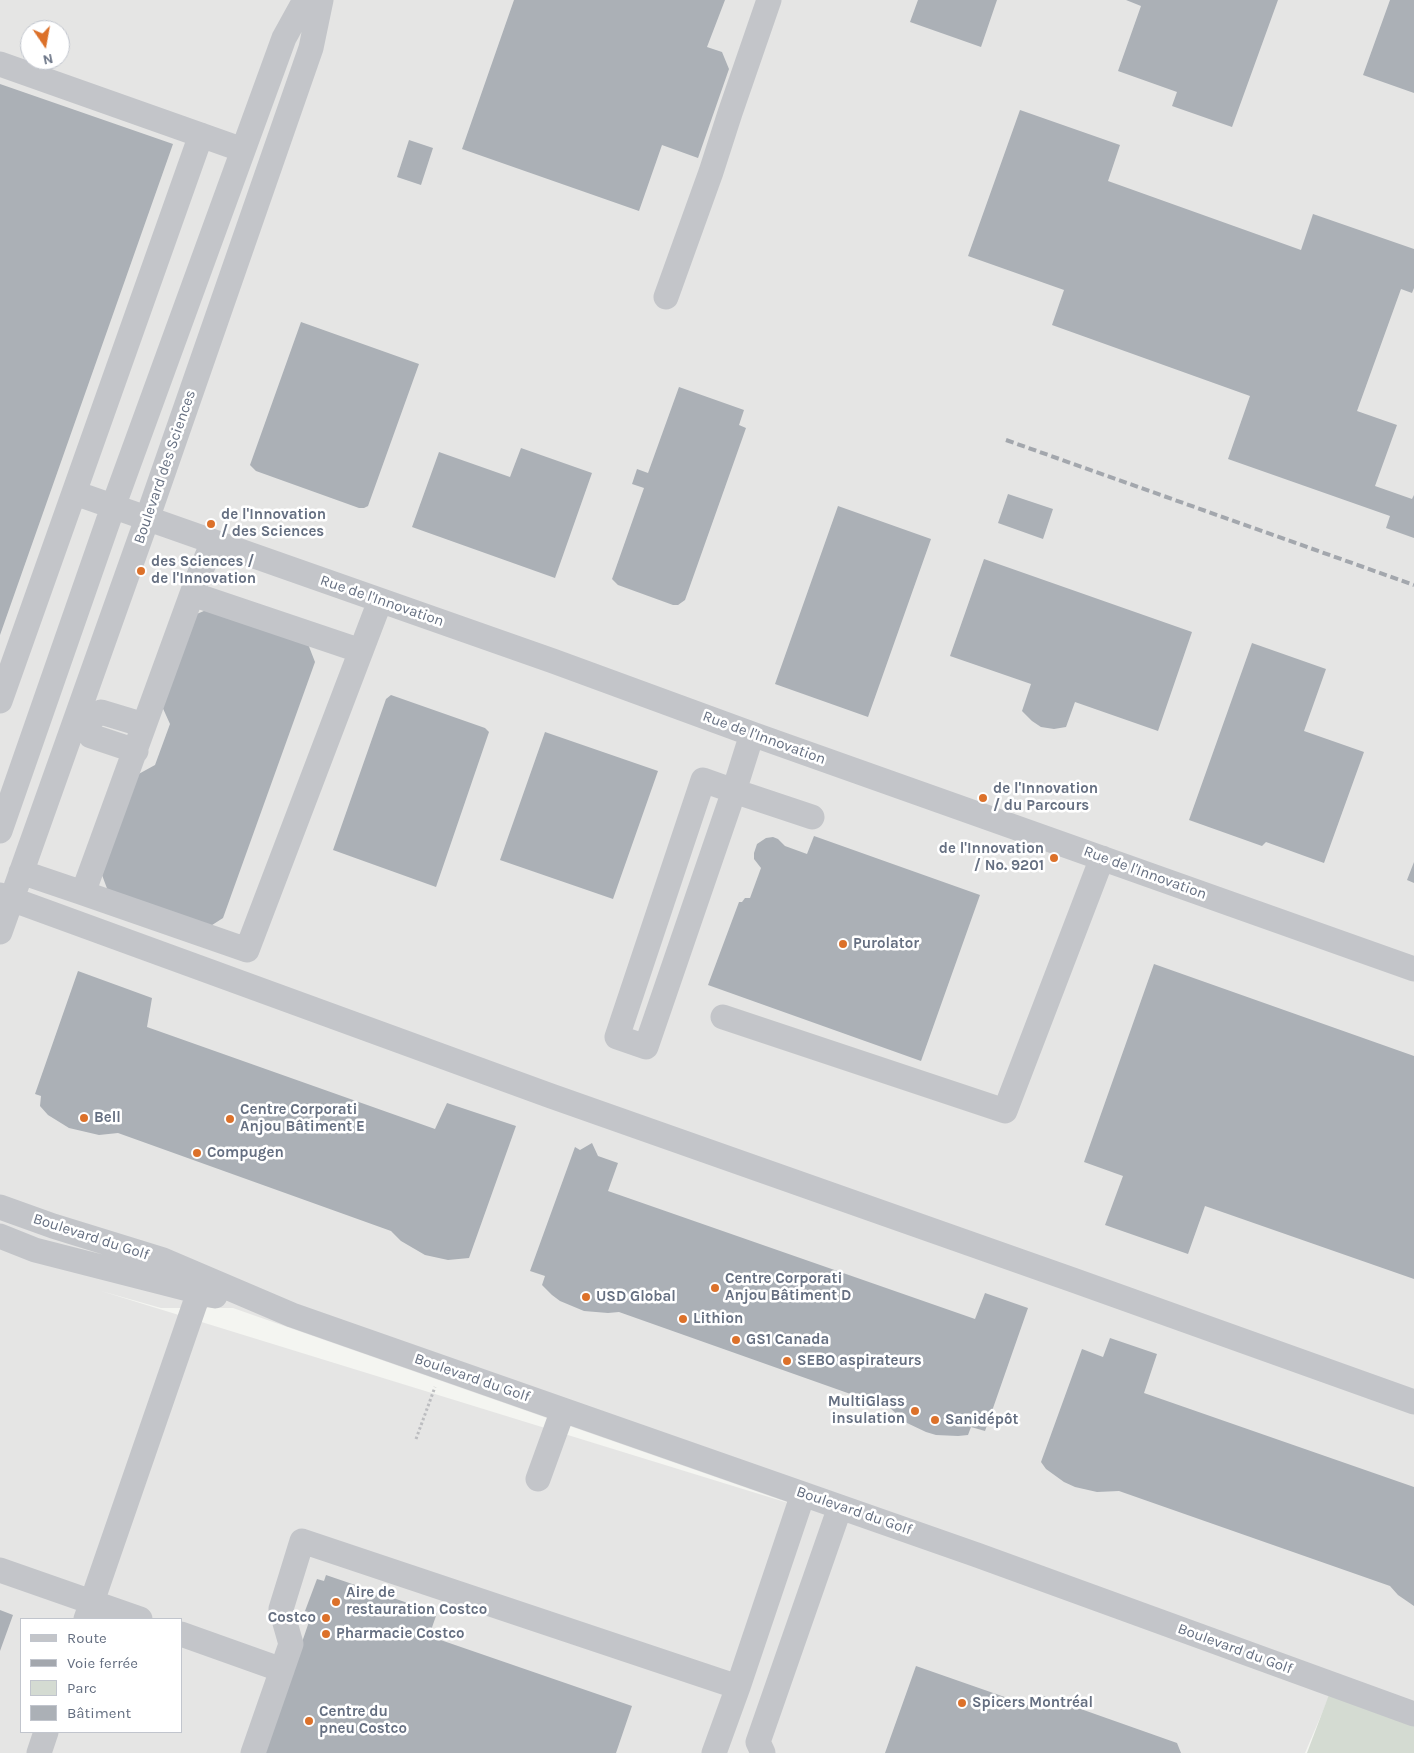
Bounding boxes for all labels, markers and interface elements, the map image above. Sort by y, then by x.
north arrow [20,20,70,70]
text: N [41,50,55,69]
street label: Boulevard des Sciences [130,388,200,546]
place label: de l'Innovation / des Sciences [221,506,326,541]
marker: de l'Innovation / des Sciences [205,518,217,530]
place label: des Sciences / de l'Innovation [151,553,256,588]
marker: des Sciences / de l'Innovation [135,565,147,577]
street label: Rue de l'Innovation [318,571,446,631]
street label: Rue de l'Innovation [700,707,828,769]
place label: de l'Innovation / du Parcours [993,780,1098,815]
marker: de l'Innovation / du Parcours [977,792,989,804]
place label: de l'Innovation / No. 9201 [939,840,1044,875]
street label: Rue de l'Innovation [1081,842,1209,904]
marker: de l'Innovation / No. 9201 [1048,852,1060,864]
place label: Purolator [853,935,919,953]
marker: Purolator [837,938,849,950]
place label: Centre Corporati Anjou Bâtiment E [240,1101,365,1136]
place label: Bell [94,1109,121,1127]
marker: Bell [78,1112,90,1124]
marker: Centre Corporati Anjou Bâtiment E [224,1113,236,1125]
place label: Compugen [207,1144,284,1162]
marker: Compugen [191,1147,203,1159]
street label: Boulevard du Golf [31,1210,151,1264]
place label: Centre Corporati Anjou Bâtiment D [725,1270,851,1305]
marker: Centre Corporati Anjou Bâtiment D [709,1282,721,1294]
place label: USD Global [596,1288,676,1306]
marker: USD Global [580,1291,592,1303]
place label: Lithion [693,1310,743,1328]
marker: Lithion [677,1313,689,1325]
place label: GS1 Canada [746,1331,829,1349]
marker: GS1 Canada [730,1334,742,1346]
street label: Boulevard du Golf [412,1350,532,1406]
place label: SEBO aspirateurs [797,1352,922,1370]
marker: SEBO aspirateurs [781,1355,793,1367]
place label: MultiGlass insulation [828,1393,905,1428]
marker: MultiGlass insulation [909,1405,921,1417]
place label: Sanidépôt [945,1411,1018,1429]
marker: Sanidépôt [929,1414,941,1426]
street label: Boulevard du Golf [794,1483,914,1539]
place label: Aire de restauration Costco [346,1584,487,1619]
marker: Aire de restauration Costco [330,1596,342,1608]
place label: Costco [268,1609,316,1627]
marker: Costco [320,1612,332,1624]
legend [20,1618,182,1733]
street label: Boulevard du Golf [1175,1620,1295,1678]
place label: Pharmacie Costco [336,1625,465,1643]
marker: Pharmacie Costco [320,1628,332,1640]
text: Route [67,1629,107,1647]
text: Voie ferrée [67,1654,138,1672]
text: Parc [67,1679,97,1697]
place label: Spicers Montréal [972,1694,1093,1712]
marker: Spicers Montréal [956,1697,968,1709]
place label: Centre du pneu Costco [319,1703,407,1738]
text: Bâtiment [67,1704,131,1722]
marker: Centre du pneu Costco [303,1715,315,1727]

